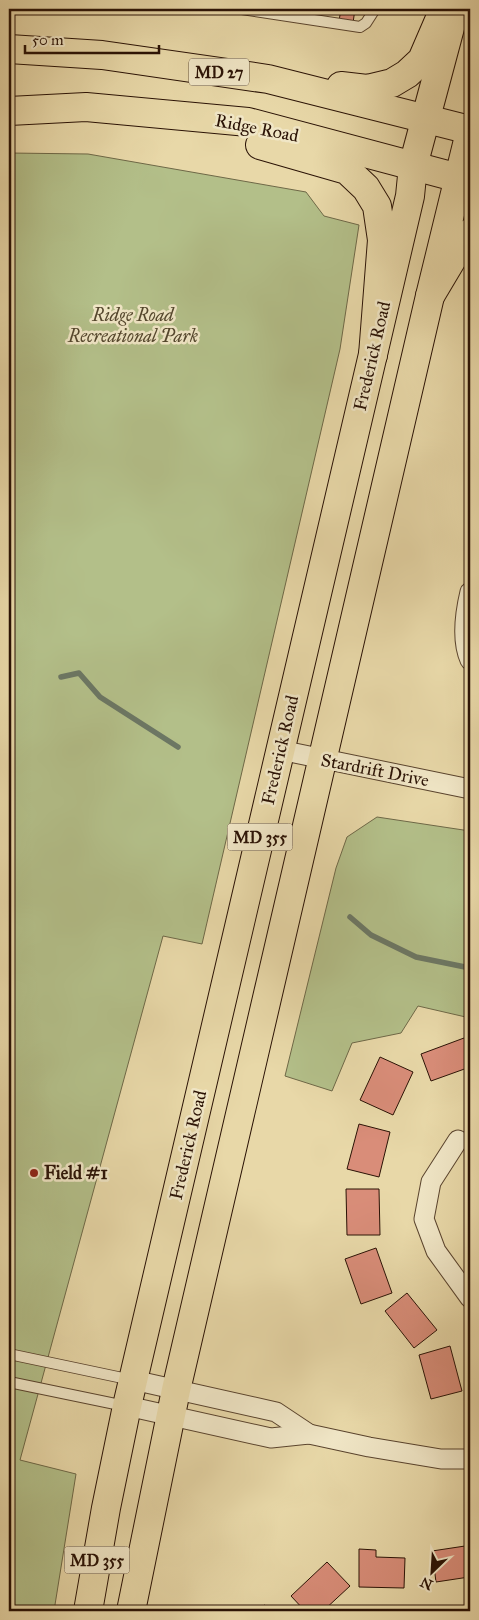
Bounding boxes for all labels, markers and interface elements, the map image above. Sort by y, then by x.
scale bar [25,22,159,54]
text: 50 m [32,31,64,49]
road number: MD 27 [189,58,249,86]
street label: Ridge Road [213,109,301,148]
street label: Frederick Road [349,299,395,413]
park label: Ridge Road Recreational Park [67,304,198,347]
street label: Frederick Road [257,693,303,807]
street label: Stardrift Drive [319,749,431,791]
road number: MD 355 [228,824,292,850]
street label: Frederick Road [165,1088,211,1202]
place label: Field #1 [44,1162,108,1184]
marker: Field #1 [28,1167,40,1179]
road number: MD 355 [64,1546,130,1574]
north arrow [406,1548,456,1598]
text: N [418,1573,436,1594]

